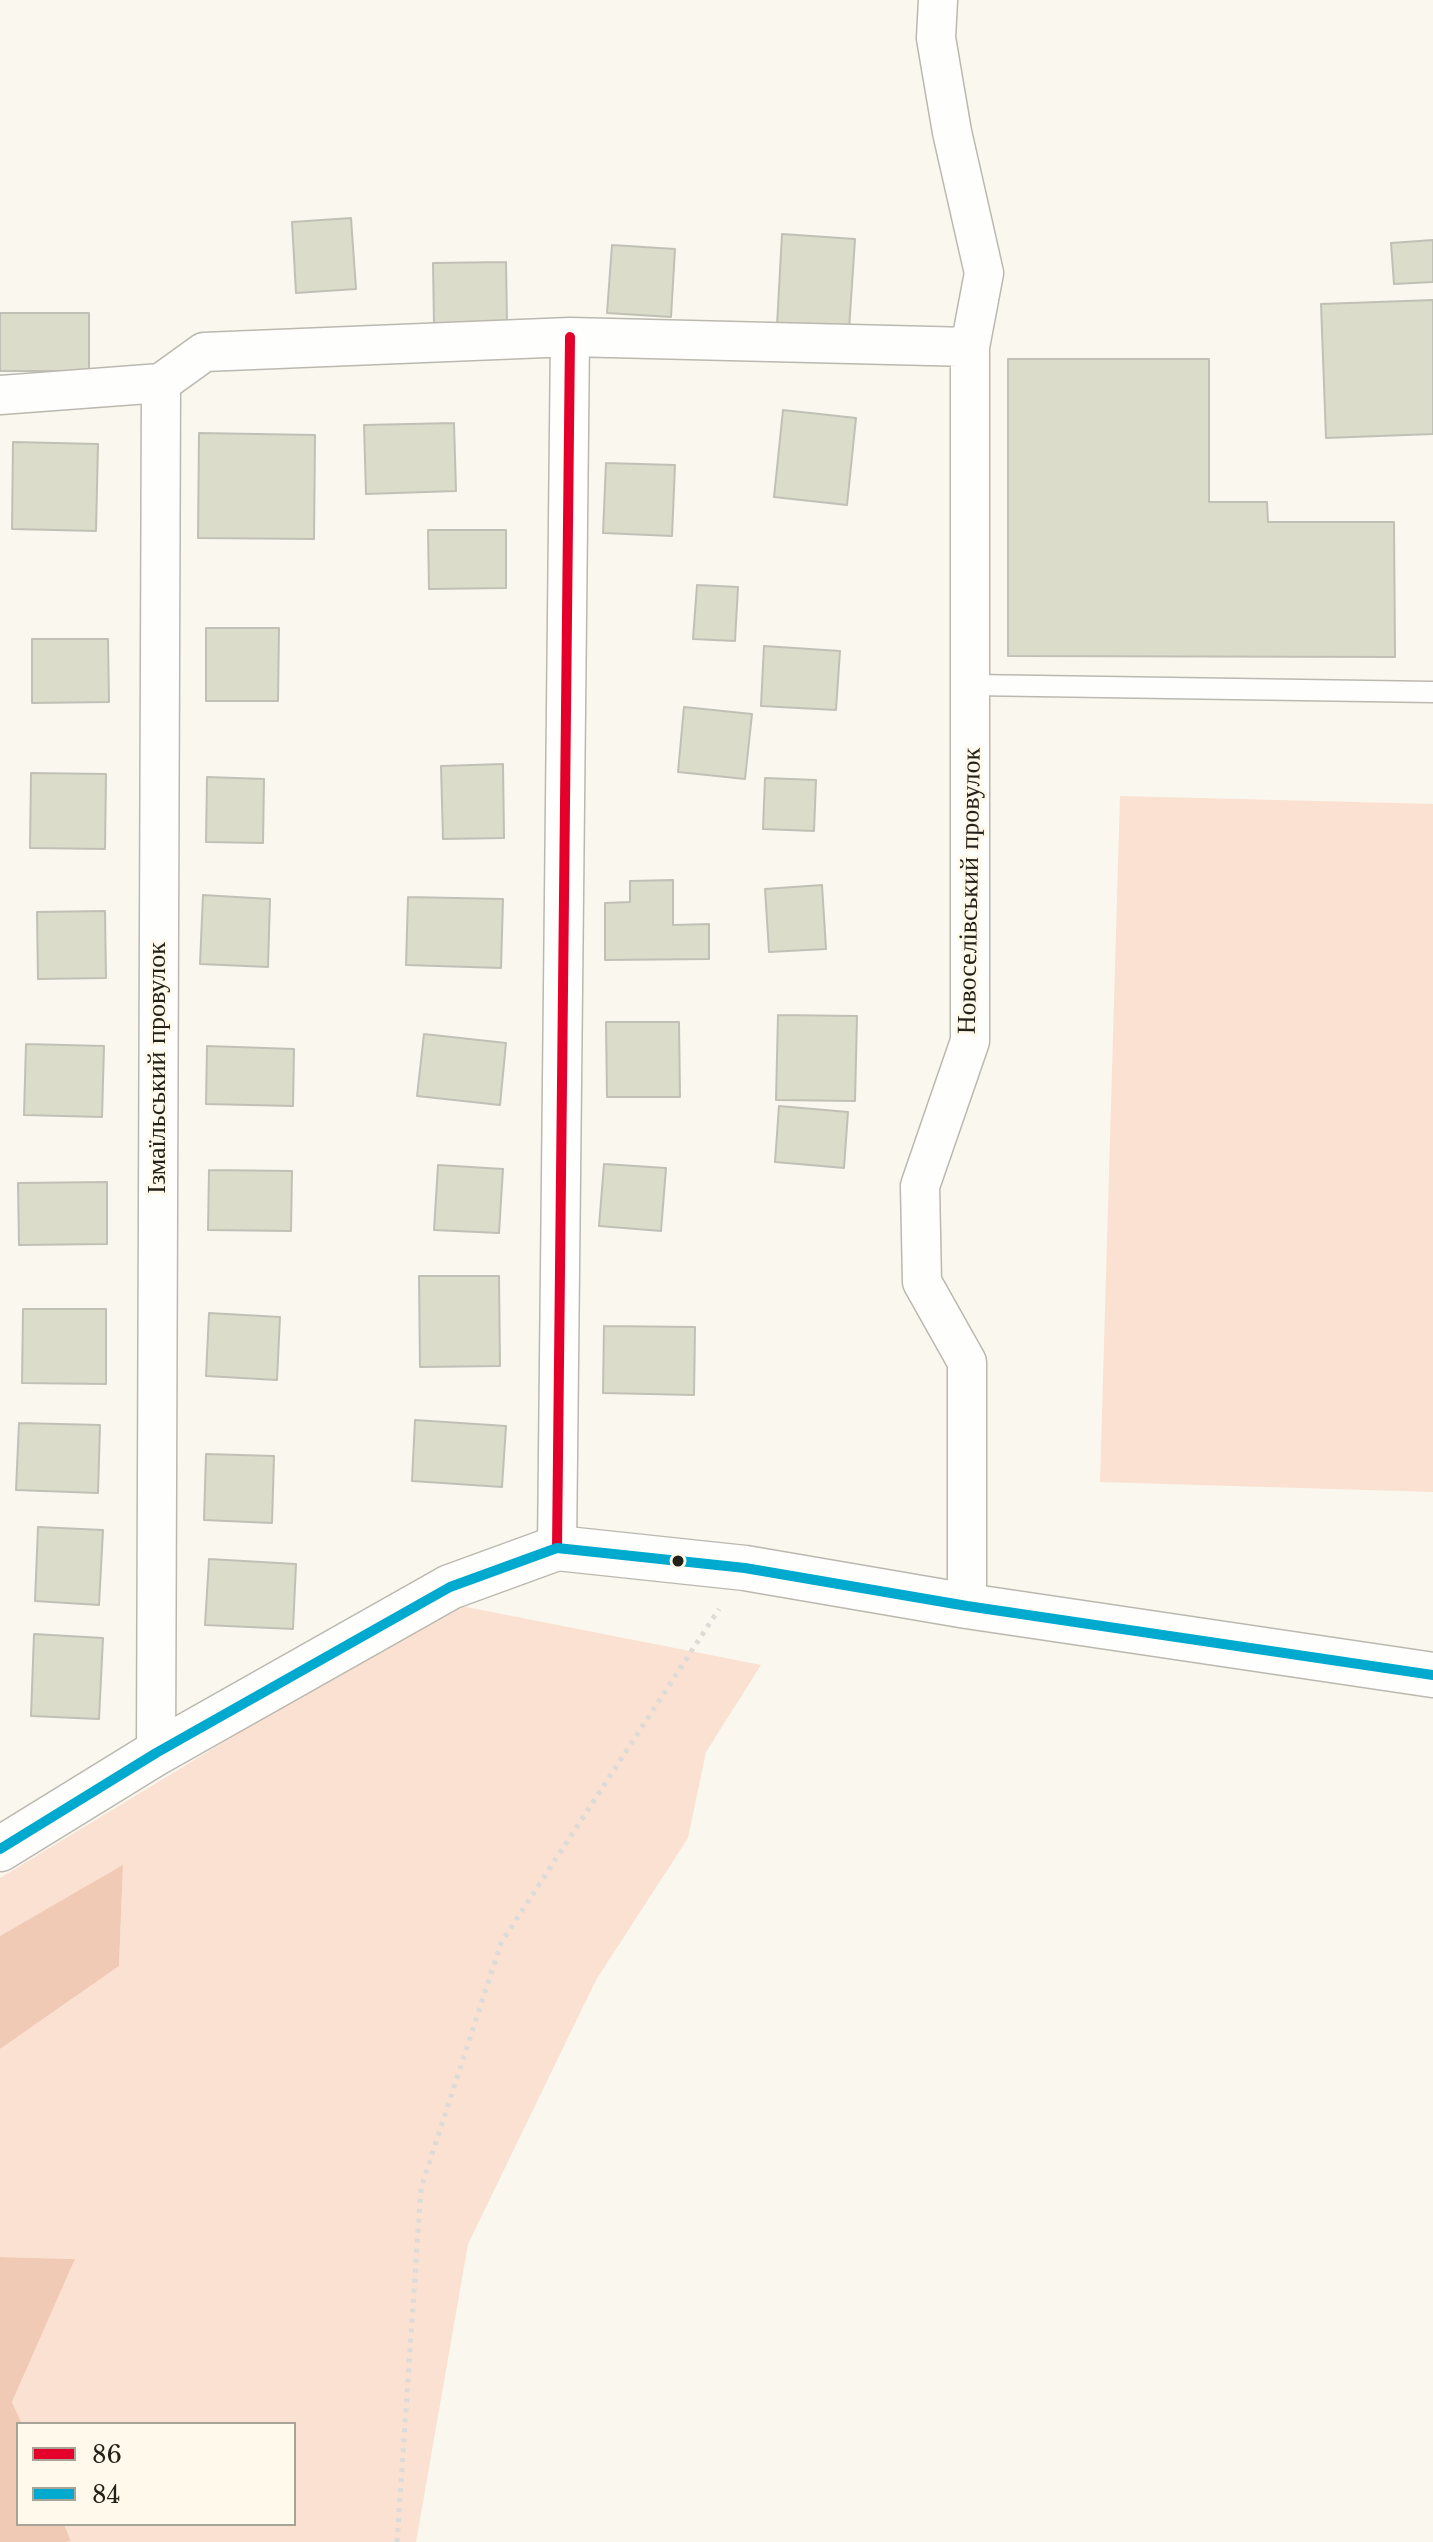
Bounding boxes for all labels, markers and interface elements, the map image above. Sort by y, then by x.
street label: Новоселівський провулок [952,748,988,1034]
street label: Ізмаїльський провулок [142,942,174,1194]
unlabelled marker [670,1553,686,1569]
legend [16,2422,296,2526]
text: 86 [92,2440,122,2469]
text: 84 [92,2480,121,2509]

